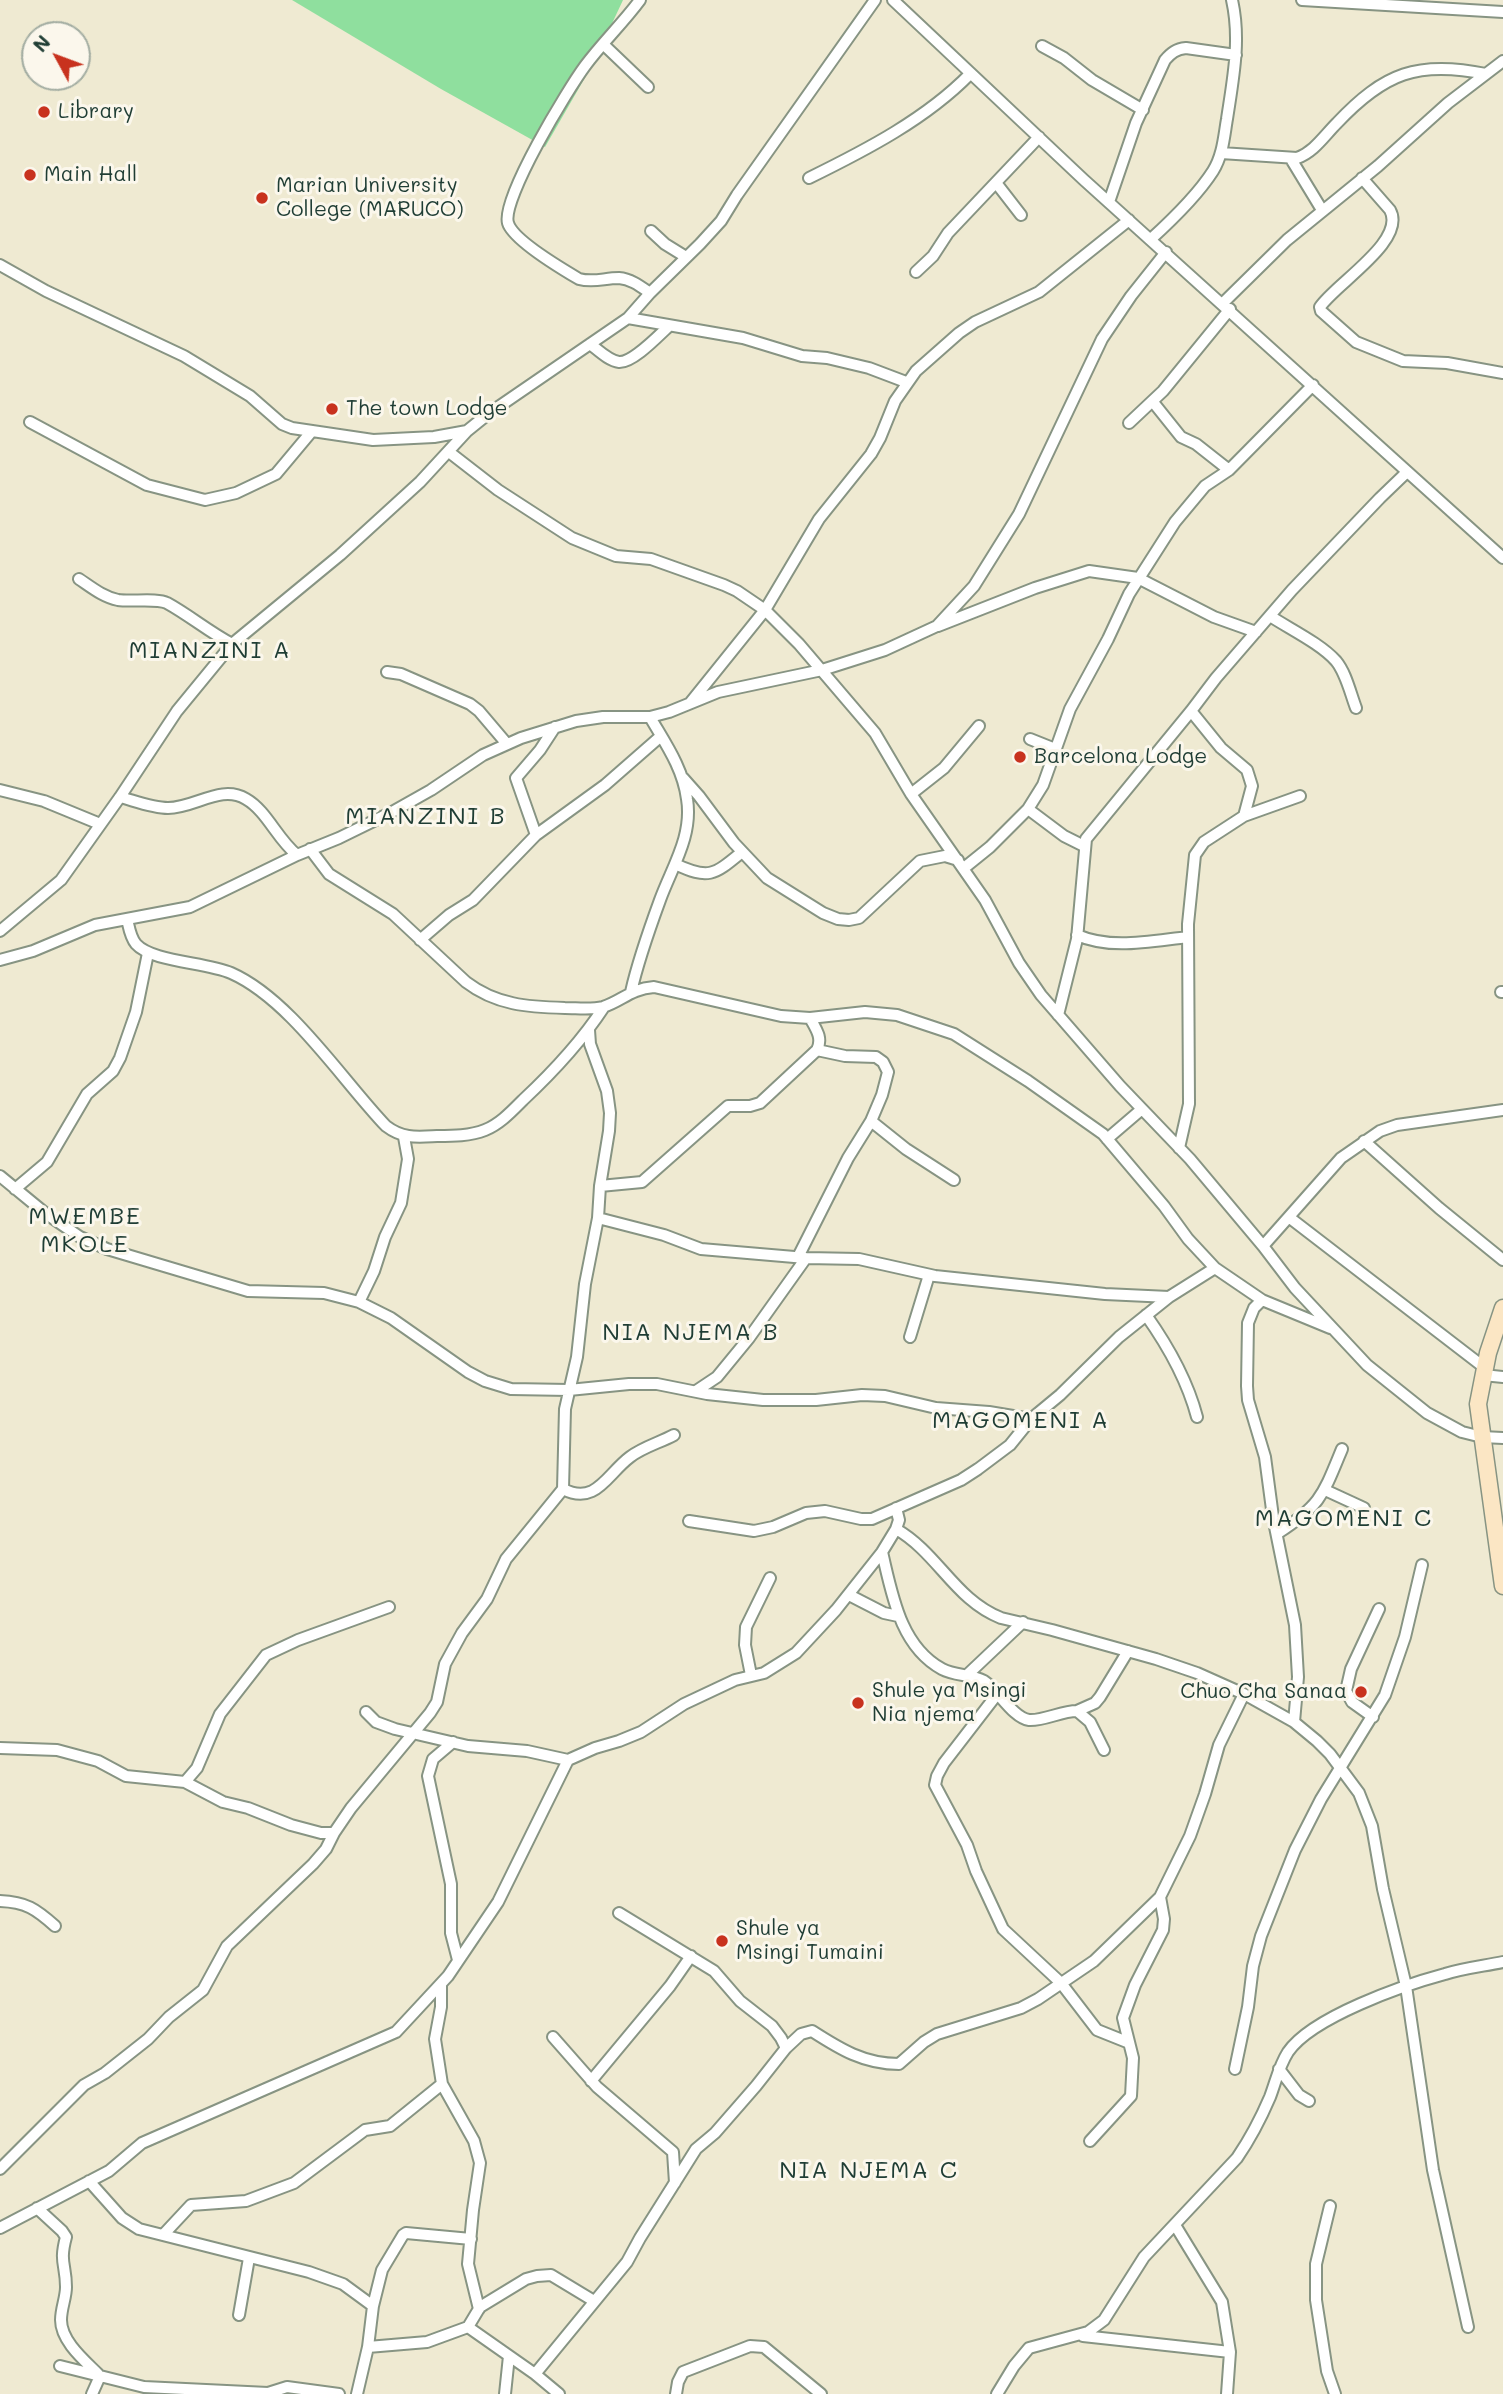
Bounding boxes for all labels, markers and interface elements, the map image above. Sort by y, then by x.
north arrow [21,21,91,91]
text: N [27,30,55,57]
place label: Library [58,99,134,125]
marker: Library [36,104,52,120]
place label: Main Hall [44,162,137,188]
marker: Main Hall [22,167,38,183]
place label: Marian University College (MARUCO) [276,173,464,223]
marker: Marian University College (MARUCO) [254,190,270,206]
place label: The town Lodge [346,396,508,422]
marker: The town Lodge [324,401,340,417]
district label: MIANZINI A [130,637,290,665]
place label: Barcelona Lodge [1034,744,1207,770]
marker: Barcelona Lodge [1012,749,1028,765]
district label: MIANZINI B [347,803,505,831]
district label: MWEMBE MKOLE [29,1203,141,1259]
district label: NIA NJEMA B [604,1319,778,1347]
district label: MAGOMENI A [933,1407,1109,1435]
district label: MAGOMENI C [1256,1505,1432,1533]
place label: Shule ya Msingi Nia njema [872,1678,1027,1728]
place label: Chuo Cha Sanaa [1180,1679,1347,1705]
marker: Chuo Cha Sanaa [1353,1684,1369,1700]
marker: Shule ya Msingi Nia njema [850,1695,866,1711]
place label: Shule ya Msingi Tumaini [736,1916,884,1966]
marker: Shule ya Msingi Tumaini [714,1933,730,1949]
district label: NIA NJEMA C [781,2157,957,2185]

